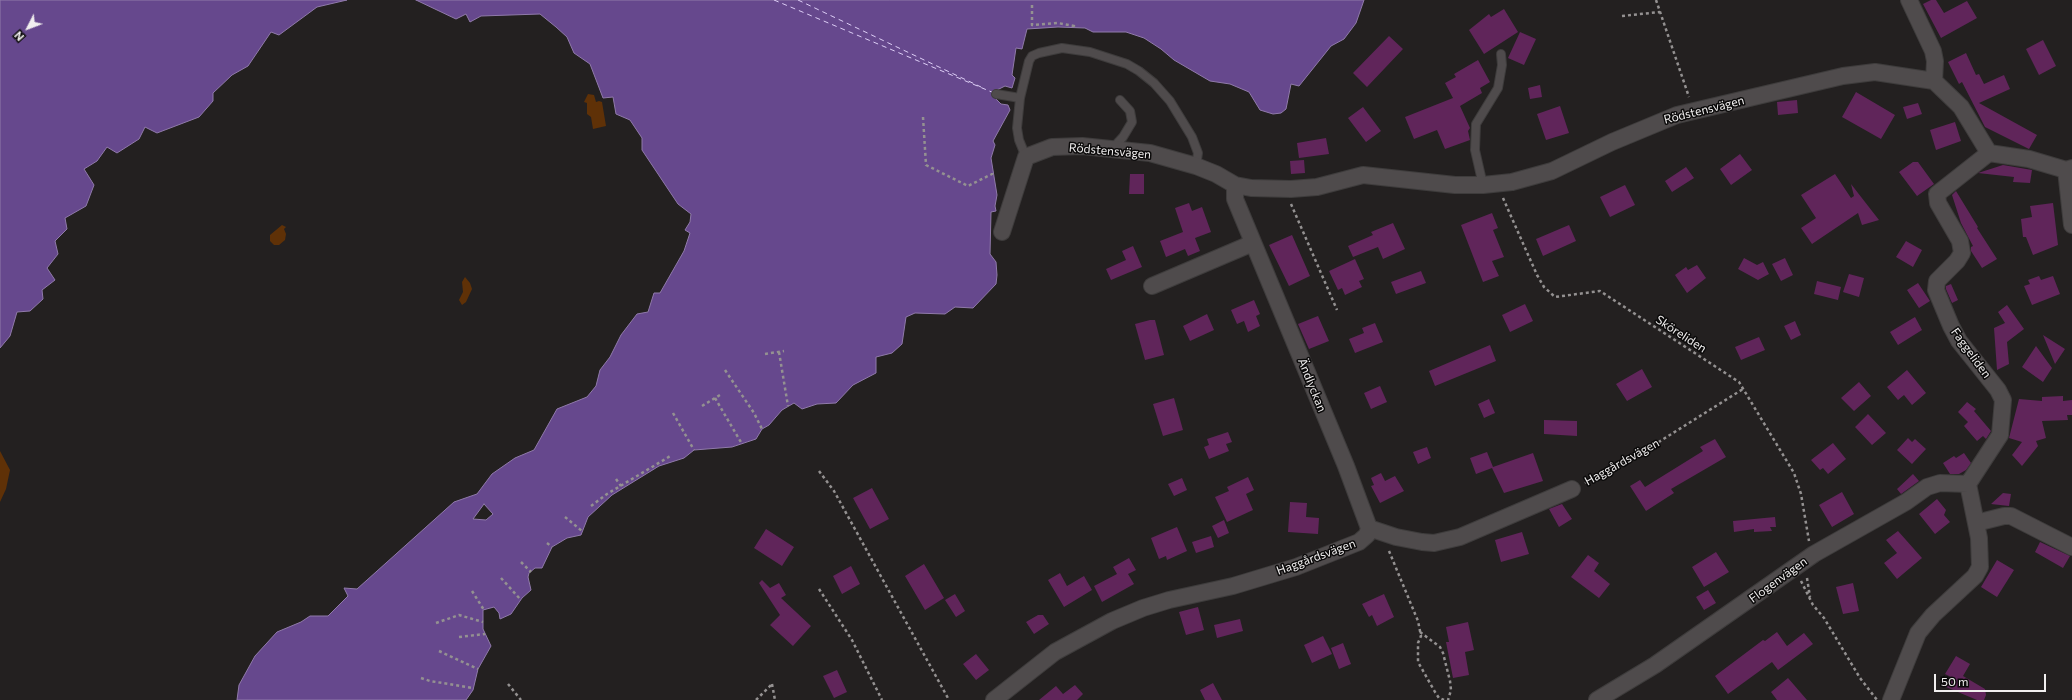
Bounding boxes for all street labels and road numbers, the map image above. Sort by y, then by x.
street label: Rödstensvägen [1662,93,1746,127]
street label: Rödstensvägen [1068,140,1152,162]
street label: Sköreliden [1653,312,1709,356]
street label: Faggeliden [1948,325,1994,381]
street label: Ändlyckan [1295,356,1329,414]
street label: Haggårdsvägen [1582,436,1662,488]
street label: Haggårdsvägen [1274,536,1358,578]
street label: Flogenvägen [1746,554,1810,606]

